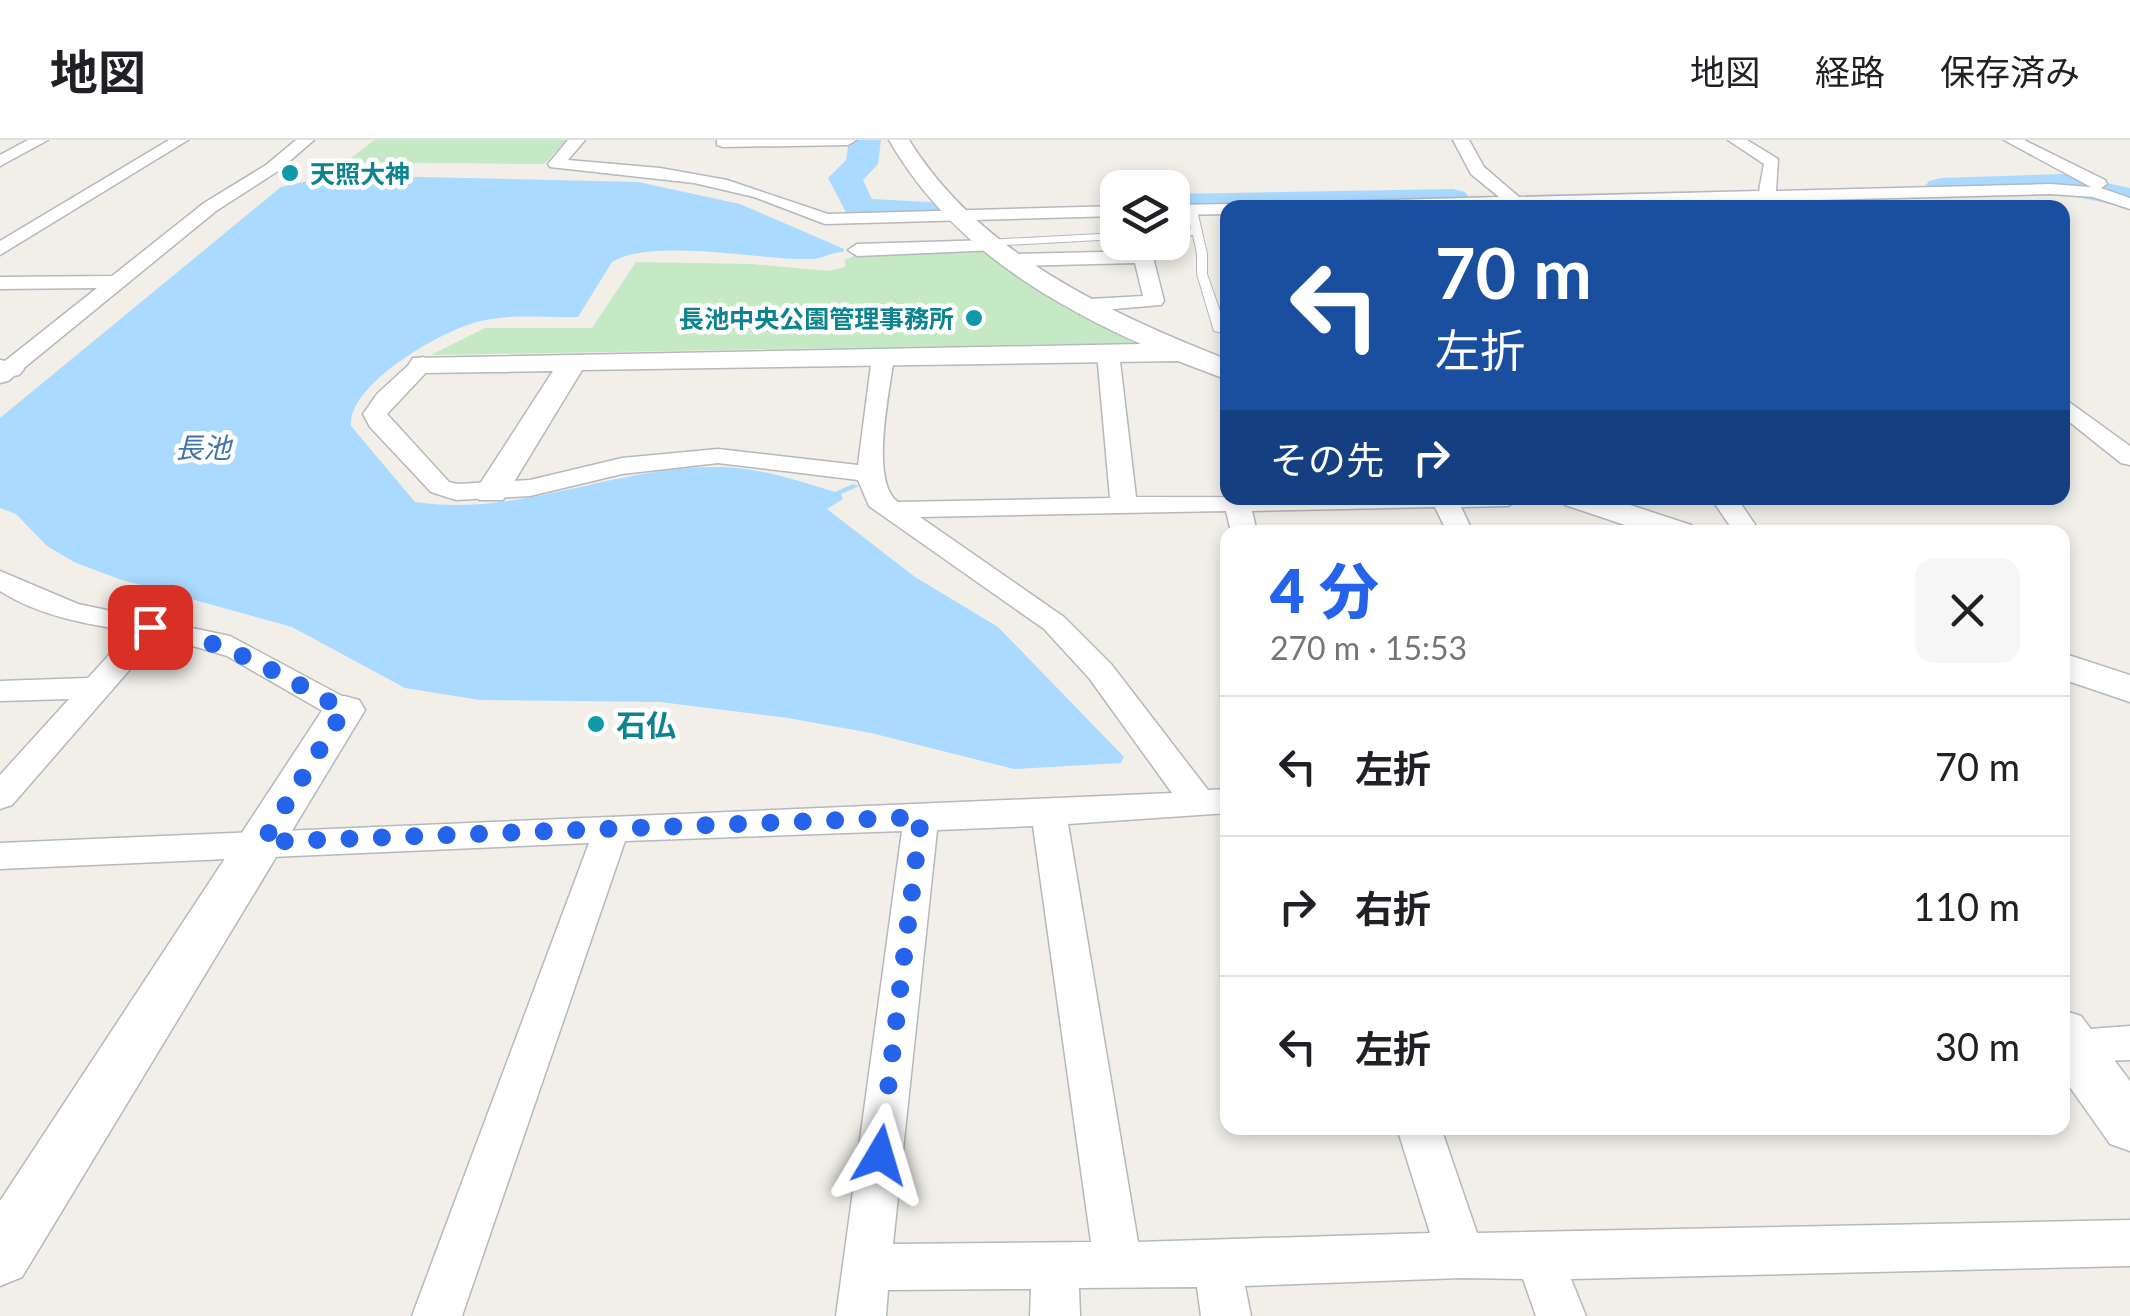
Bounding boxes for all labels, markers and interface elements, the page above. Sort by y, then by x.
text: 地図 [50,43,146,100]
text: 地図 [1690,50,1760,92]
text: 経路 [1815,50,1885,92]
text: 保存済み [1940,50,2080,92]
place label: 天照大神 [310,158,410,188]
marker: 天照大神 [279,162,301,184]
map controls [1100,170,1190,260]
button: layers [1100,170,1190,260]
text: 70 m [1435,230,1592,314]
icon: left [1270,240,1400,370]
place label: 長池中央公園管理事務所 [679,303,954,333]
marker: 長池中央公園管理事務所 [963,307,985,329]
text: 左折 [1435,323,1525,377]
water label: 長池 [175,430,234,464]
icon: right [1404,430,1459,485]
text: その先 [1270,436,1384,482]
text: 4 分 [1270,554,1379,626]
button: close [1915,558,2020,663]
pin [108,585,193,670]
icon: arrive [123,600,178,655]
text: 270 m · 15:53 [1270,628,1467,667]
place label: 石仏 [616,706,676,742]
marker: 石仏 [585,713,607,735]
icon: left [1270,739,1325,794]
text: 70 m [1935,743,2020,789]
text: 左折 [1355,745,1431,791]
icon: right [1270,879,1325,934]
text: 110 m [1913,883,2020,929]
text: 右折 [1355,885,1431,931]
icon: left [1270,1019,1325,1074]
text: 30 m [1935,1023,2020,1069]
text: 左折 [1355,1025,1431,1071]
position arrow [828,1103,932,1207]

